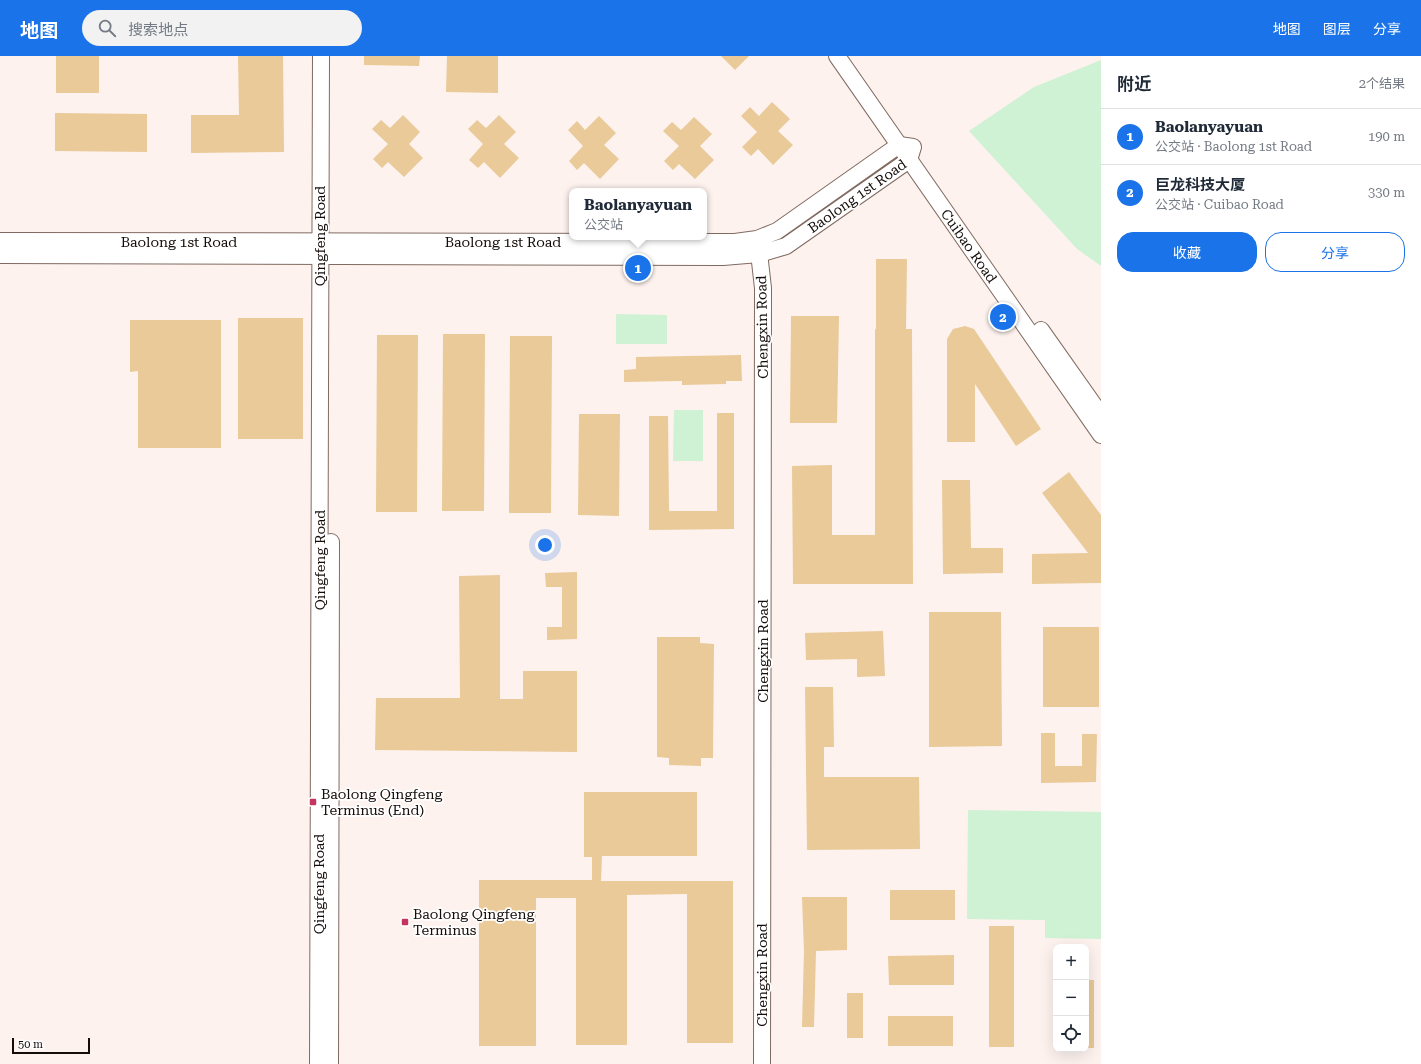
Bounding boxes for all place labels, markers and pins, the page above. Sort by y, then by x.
pin: 1 [625,253,651,283]
pin: 2 [990,302,1016,332]
place label: Baolong Qingfeng Terminus (End) [321,786,442,818]
marker: Baolong Qingfeng Terminus (End) [308,797,318,807]
place label: Baolong Qingfeng Terminus [413,906,534,938]
marker: Baolong Qingfeng Terminus [400,917,410,927]

